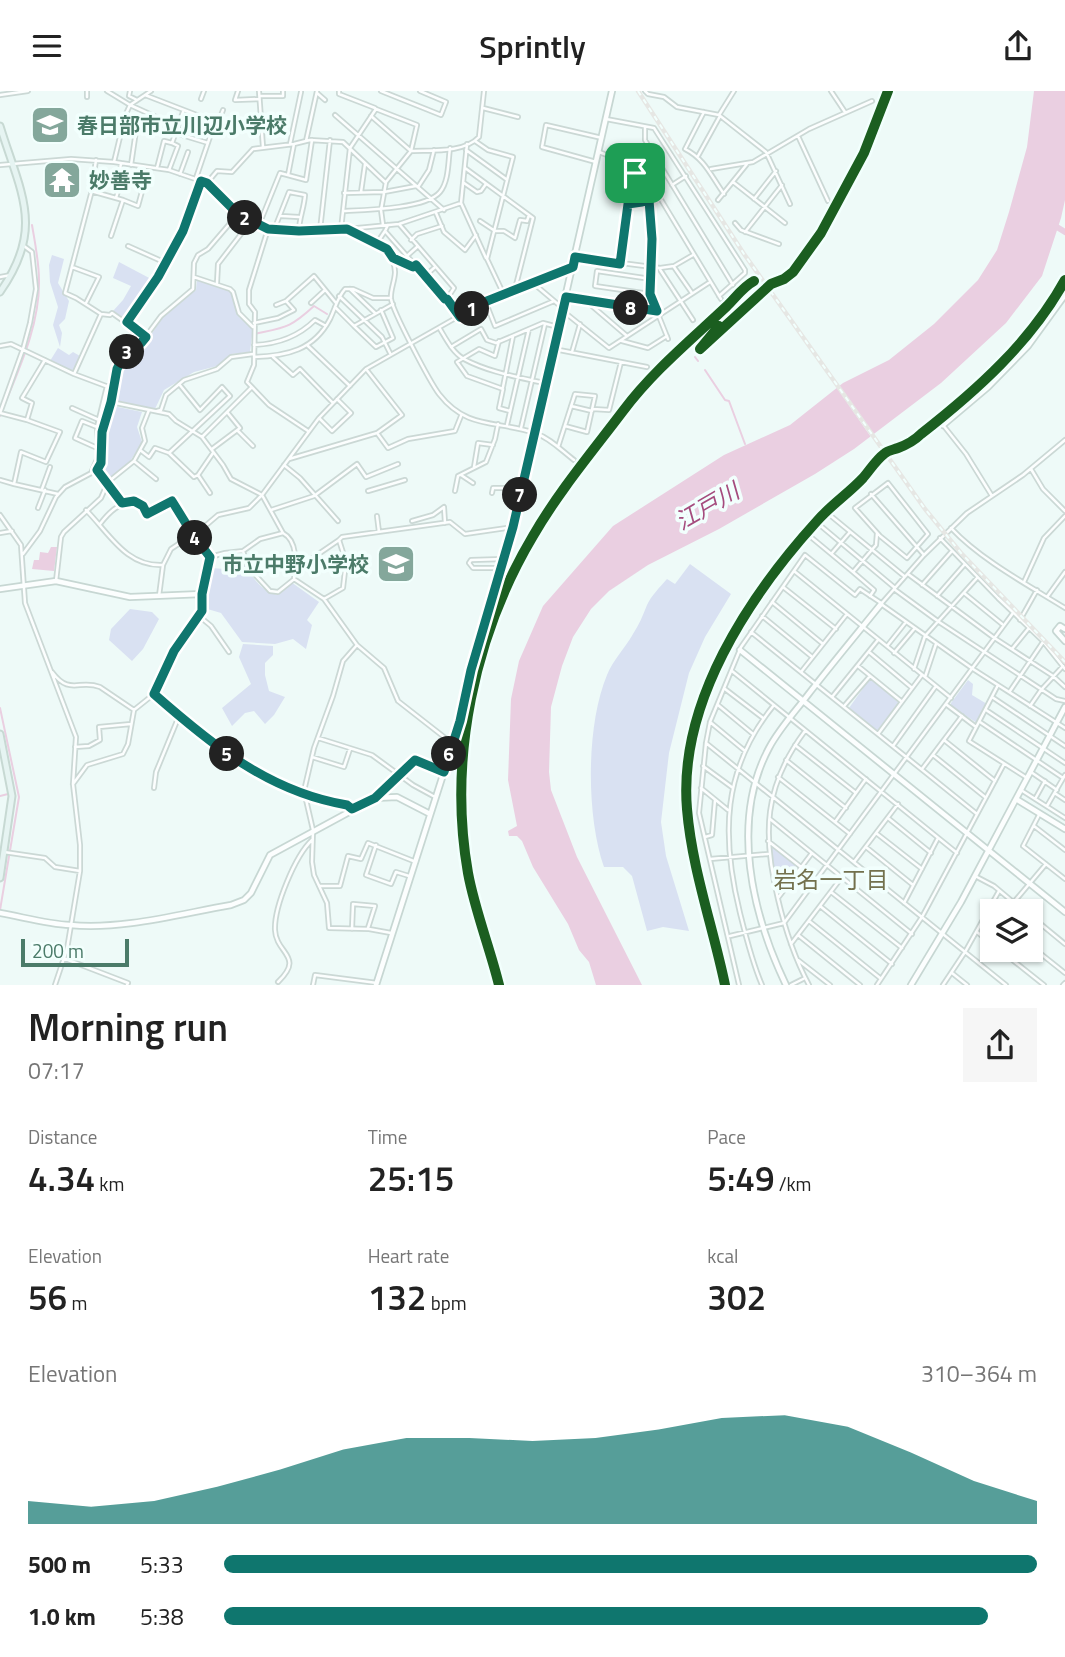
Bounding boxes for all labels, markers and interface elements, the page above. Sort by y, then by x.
text: Sprintly [479,22,586,70]
icon: menu [28,27,66,65]
icon: share [999,27,1037,65]
school or university icon: 春日部市立川辺小学校 [29,104,71,146]
place label: 春日部市立川辺小学校 [77,109,287,141]
pin [605,143,665,203]
icon: arrive [616,154,654,192]
temple icon: 妙善寺 [41,159,83,201]
place label: 妙善寺 [89,164,152,196]
pin: 2 [228,201,262,235]
text: 2 [239,203,250,232]
pin: 1 [454,291,490,326]
pin: 8 [614,291,648,325]
text: 8 [625,293,636,322]
text: 1 [466,294,477,323]
pin: 3 [110,335,144,369]
text: 3 [121,337,132,366]
water label: 江戸川 [668,472,748,538]
pin: 7 [503,477,538,513]
text: 7 [514,480,525,509]
pin: 4 [178,521,212,555]
text: 4 [189,523,200,552]
school or university icon: 市立中野小学校 [375,543,417,585]
place label: 市立中野小学校 [222,548,369,580]
pin: 5 [210,737,244,771]
pin: 6 [432,737,466,771]
text: 5 [221,739,232,768]
text: 6 [443,739,454,768]
district label: 岩名一丁目 [774,862,889,897]
map controls [980,899,1043,962]
button: layers [980,899,1043,962]
scale bar [21,936,130,968]
text: 200 m [32,936,84,965]
text: Morning run [28,998,228,1056]
button: share [963,1008,1037,1082]
text: 07:17 [28,1053,85,1088]
text: Distance [28,1122,97,1151]
text: Time [368,1122,407,1151]
text: Pace [707,1122,746,1151]
text: 4.34 [28,1151,95,1205]
text: 25:15 [368,1151,454,1205]
text: 5:49 [707,1151,775,1205]
text: km [95,1169,124,1198]
text: /km [775,1169,812,1198]
text: Elevation [28,1241,102,1270]
text: Heart rate [368,1241,449,1270]
text: kcal [707,1241,738,1270]
text: 56 [28,1270,67,1324]
text: 132 [368,1270,426,1324]
text: 302 [707,1270,766,1324]
text: m [67,1288,87,1317]
text: bpm [426,1288,467,1317]
text: Elevation [28,1356,117,1391]
text: 310–364 m [921,1356,1037,1391]
text: 500 m [28,1547,91,1582]
text: 5:33 [140,1547,184,1582]
text: 1.0 km [28,1599,96,1634]
text: 5:38 [140,1599,184,1634]

